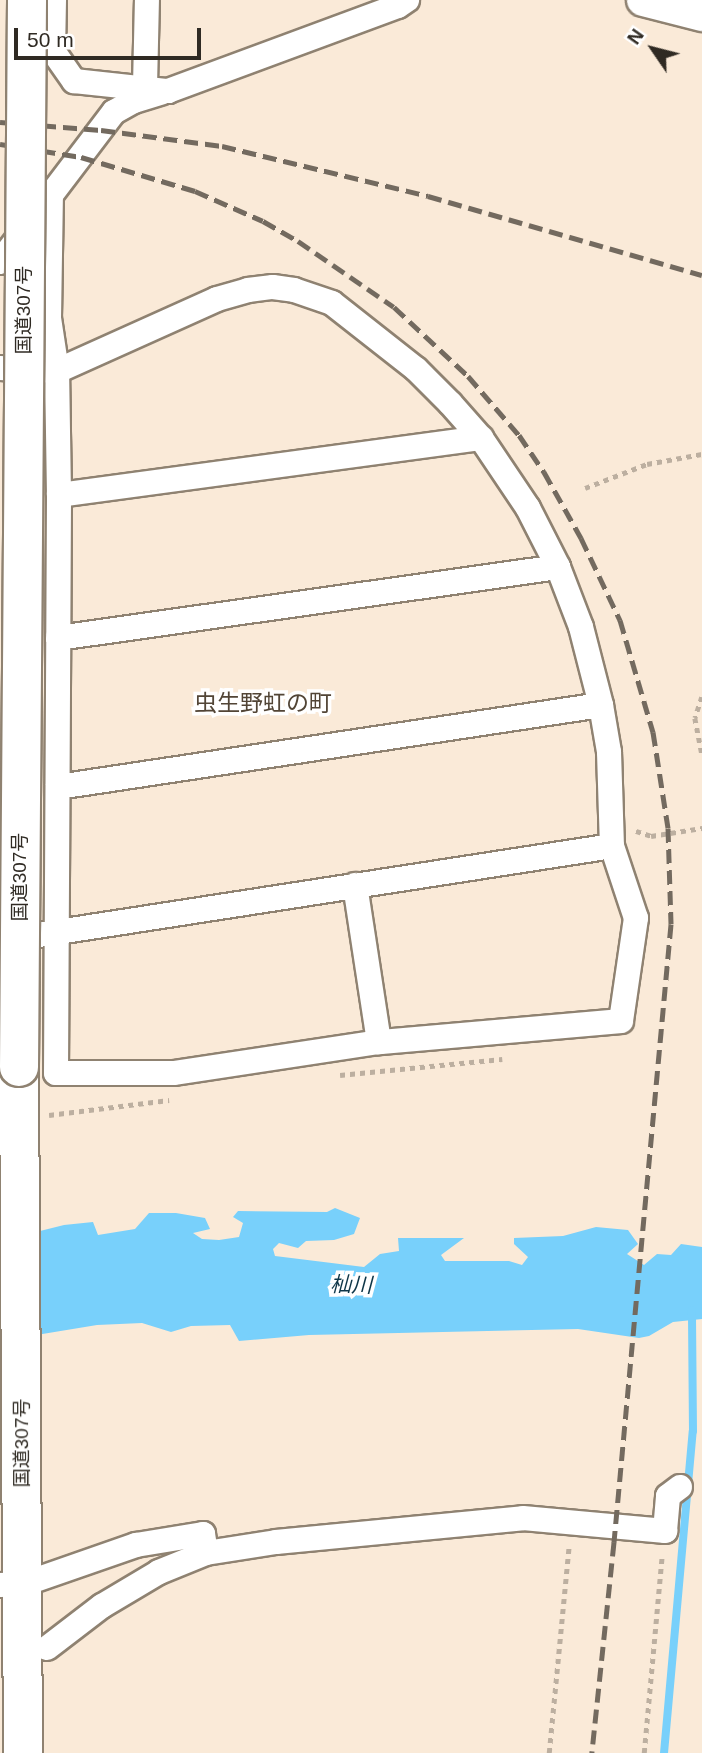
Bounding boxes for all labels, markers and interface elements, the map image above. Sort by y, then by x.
scale bar [18,14,205,58]
north arrow [618,14,688,84]
text: N [623,25,648,48]
text: 50 m [27,28,74,51]
street label: 国道307号 [13,266,35,354]
district label: 虫生野虹の町 [194,689,332,717]
street label: 国道307号 [9,833,31,921]
water label: 杣川 [330,1272,372,1298]
street label: 国道307号 [11,1399,33,1487]

